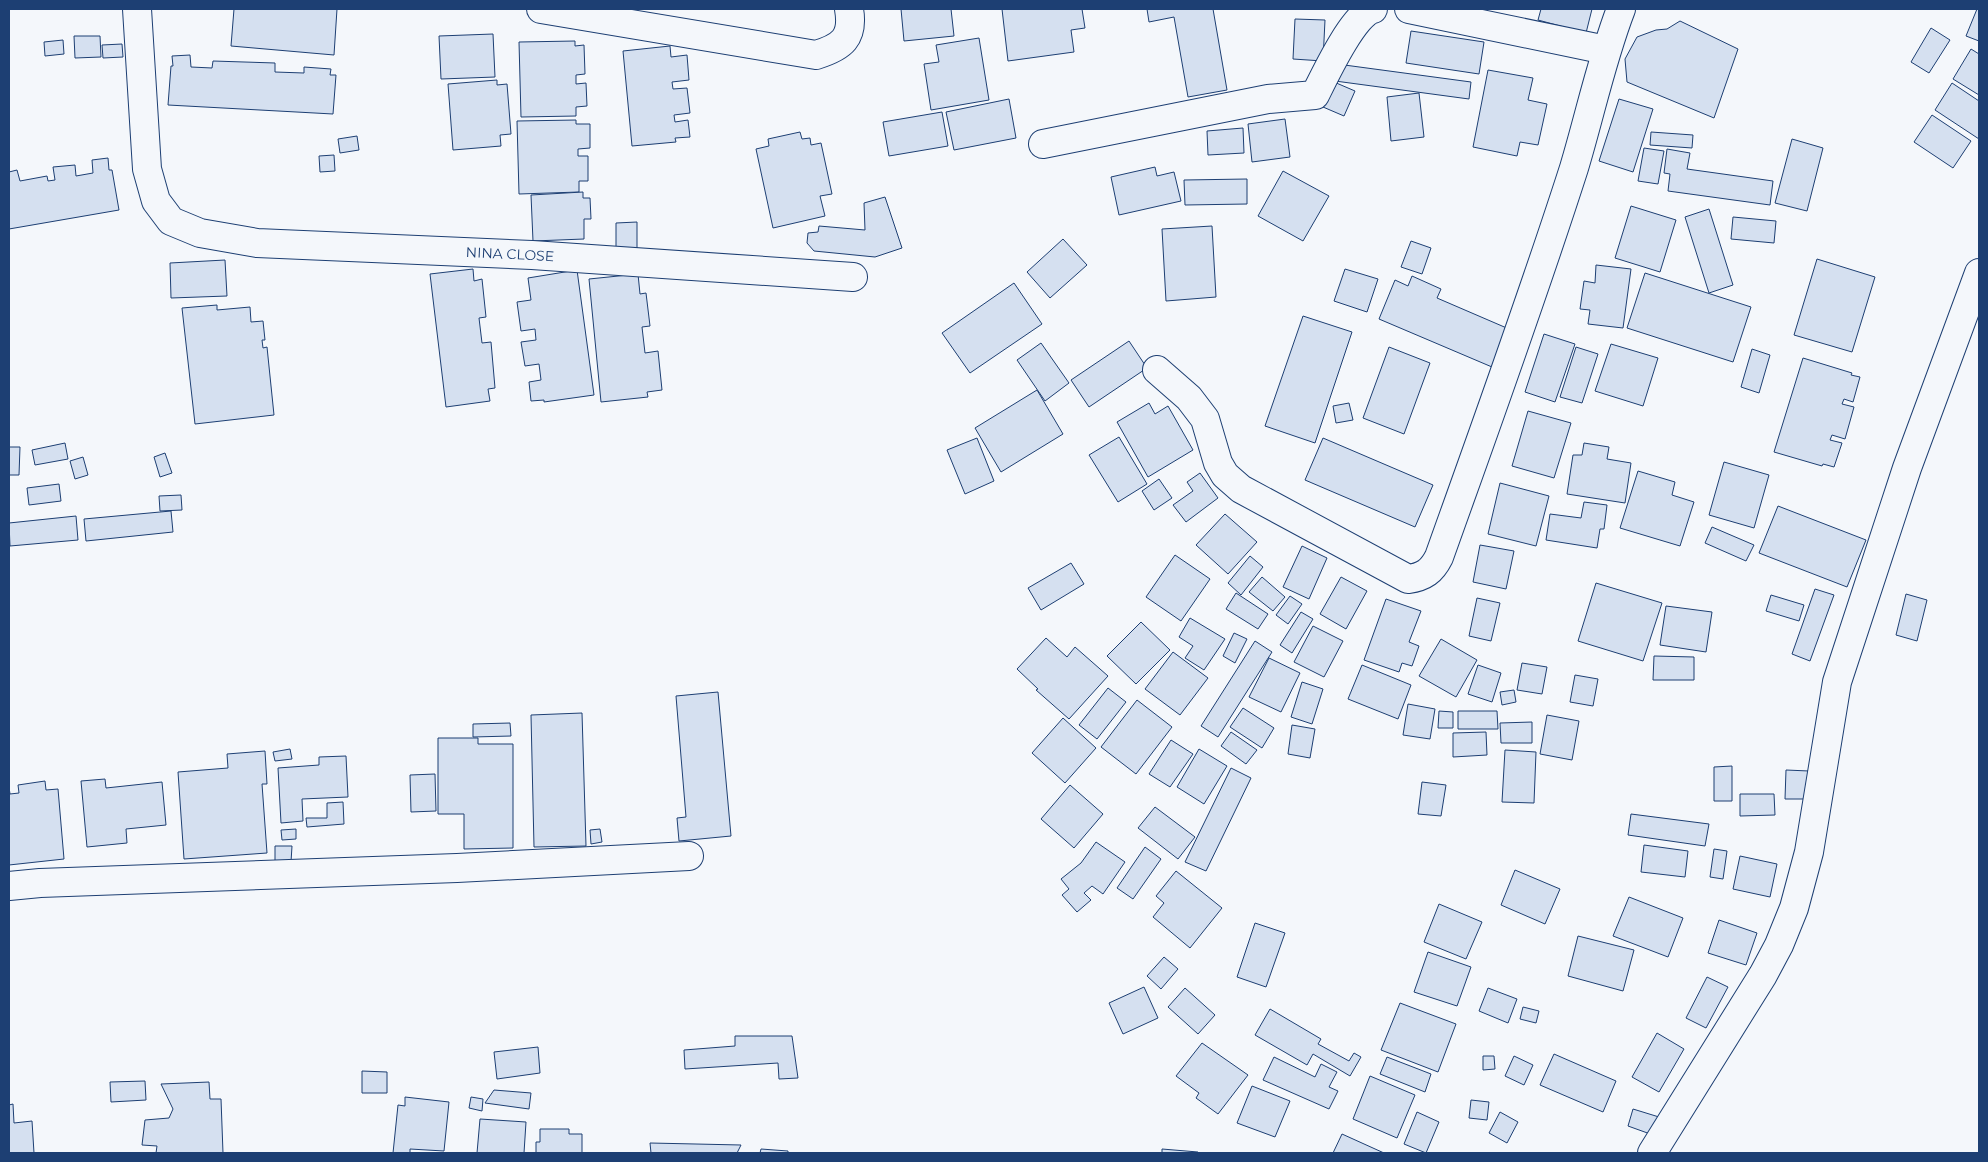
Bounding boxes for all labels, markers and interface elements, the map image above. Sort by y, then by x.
street label: NINA CLOSE [465,243,555,265]

